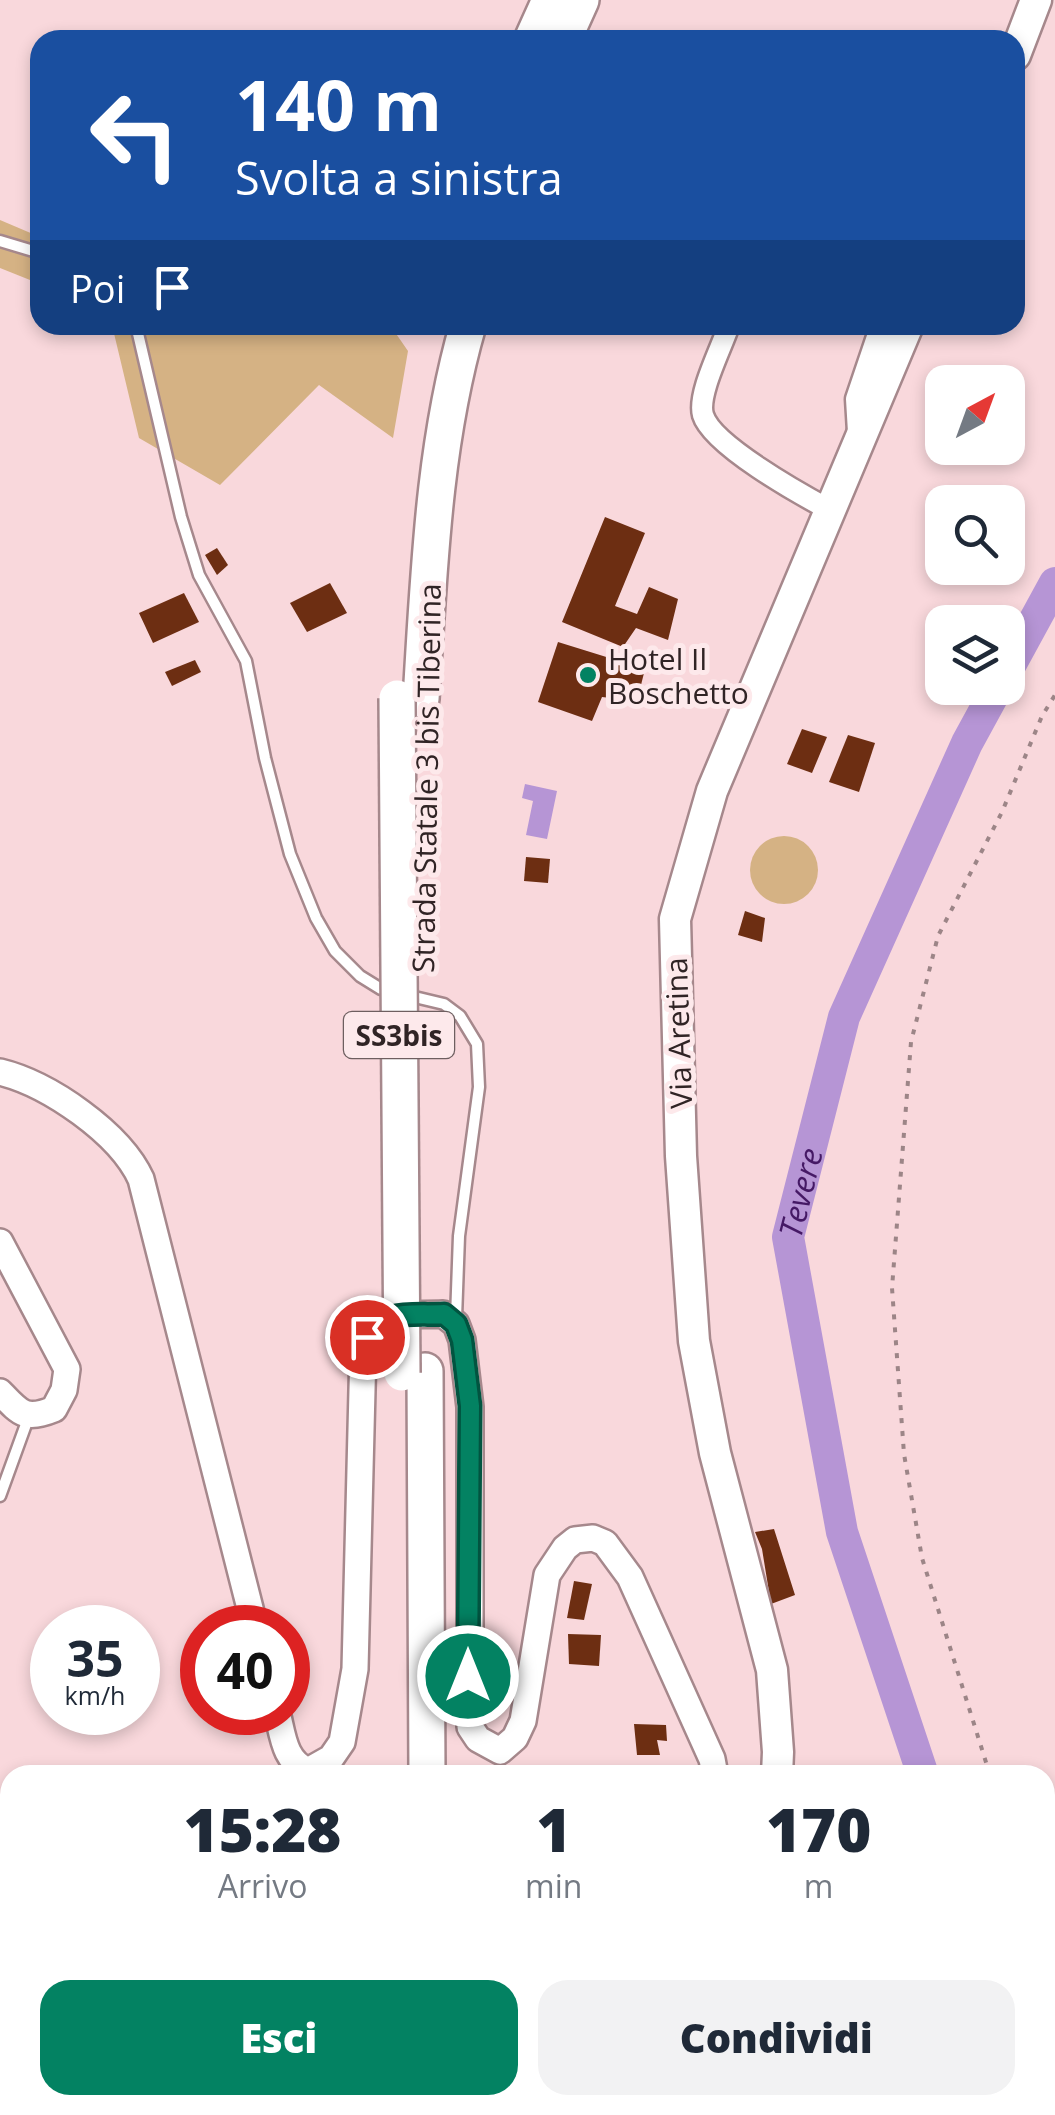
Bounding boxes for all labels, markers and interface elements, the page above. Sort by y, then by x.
text: 140 m [235,56,442,152]
icon: left [70,70,200,200]
text: Svolta a sinistra [235,147,563,208]
icon: arrive [145,260,200,315]
text: Poi [70,262,125,314]
north arrow [925,365,1025,465]
map controls [925,365,1025,705]
button: search [925,485,1025,585]
street label: Strada Statale 3 bis Tiberina [402,583,450,973]
button: layers [925,605,1025,705]
place label: Hotel Il Boschetto [608,638,749,713]
marker: Hotel Il Boschetto [577,664,599,686]
street label: Via Aretina [655,957,701,1109]
road number: SS3bis [344,1012,454,1058]
water label: Tevere [767,1143,831,1242]
pin [325,1295,410,1380]
icon: arrive [340,1310,395,1365]
speed limit sign: 40 [180,1605,310,1735]
text: 35 [66,1624,124,1692]
position arrow [416,1624,520,1728]
text: km/h [65,1678,125,1712]
text: 15:28 [184,1788,342,1870]
text: 1 [536,1788,571,1870]
text: 170 [766,1788,871,1870]
text: Arrivo [218,1864,307,1907]
text: min [525,1864,582,1907]
text: m [804,1864,833,1907]
button: Esci [40,1980,518,2095]
button: Condividi [538,1980,1015,2095]

